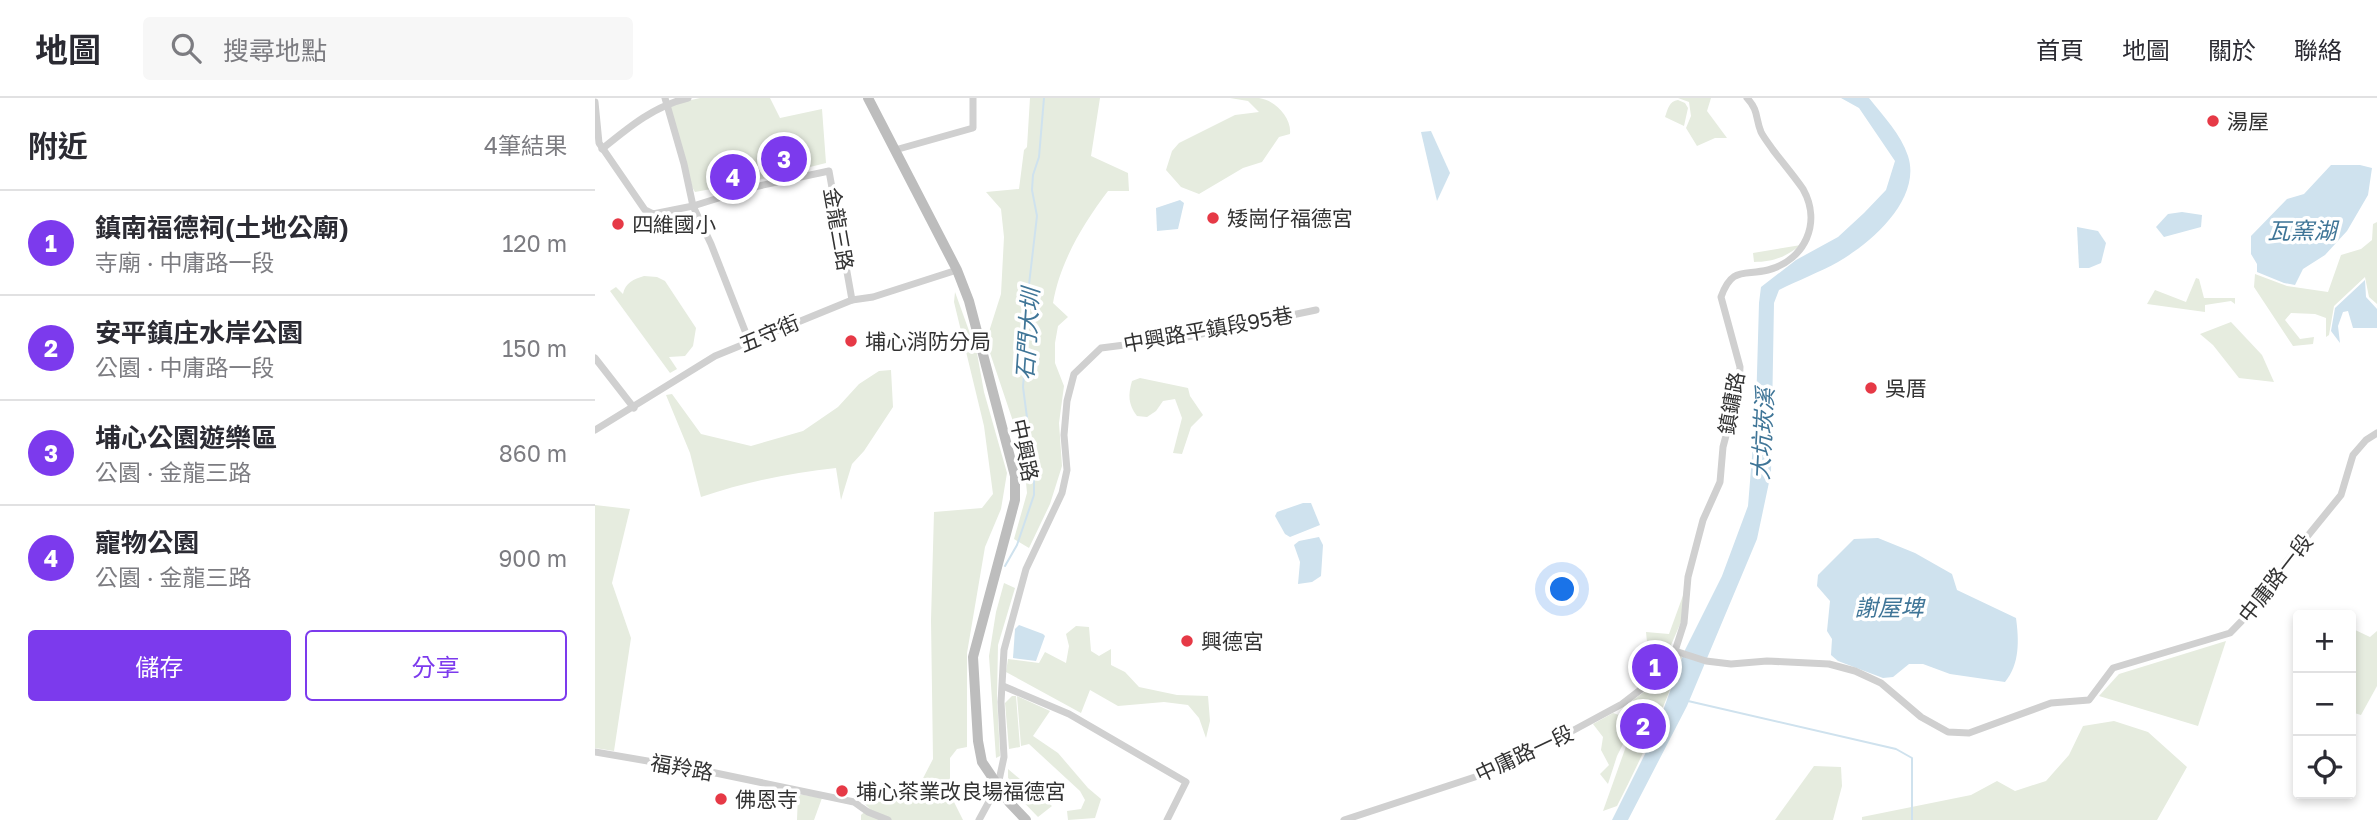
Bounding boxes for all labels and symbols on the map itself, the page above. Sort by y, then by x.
place label: 湯屋 [2227,108,2269,134]
marker: 湯屋 [2205,113,2221,129]
pin: 3 [761,133,807,185]
pin: 4 [710,151,756,203]
street label: 金龍三路 [819,185,859,273]
place label: 矮崗仔福德宮 [1227,205,1353,231]
marker: 矮崗仔福德宮 [1205,210,1221,226]
place label: 四維國小 [632,211,716,237]
marker: 四維國小 [610,216,626,232]
water label: 瓦窯湖 [2268,216,2340,244]
water label: 石門大圳 [1010,284,1044,381]
street label: 中興路平鎮段95巷 [1121,301,1295,357]
street label: 五守街 [735,309,803,357]
place label: 埔心消防分局 [865,328,991,354]
marker: 埔心消防分局 [843,333,859,349]
street label: 鎮鏞路 [1713,370,1749,436]
place label: 吳厝 [1885,375,1927,401]
marker: 吳厝 [1863,380,1879,396]
water label: 大坑崁溪 [1746,384,1779,481]
street label: 中興路 [1006,416,1044,484]
street label: 中庸路一段 [2232,529,2318,627]
your location [1545,572,1579,606]
water label: 謝屋埤 [1855,593,1927,621]
place label: 興德宮 [1201,628,1264,654]
marker: 興德宮 [1179,633,1195,649]
pin: 1 [1632,641,1678,693]
pin: 2 [1620,700,1666,752]
street label: 中庸路一段 [1471,719,1577,787]
street label: 福羚路 [649,749,715,785]
place label: 埔心茶業改良場福德宮 [856,778,1066,804]
marker: 埔心茶業改良場福德宮 [834,783,850,799]
place label: 佛恩寺 [735,786,798,812]
marker: 佛恩寺 [713,791,729,807]

